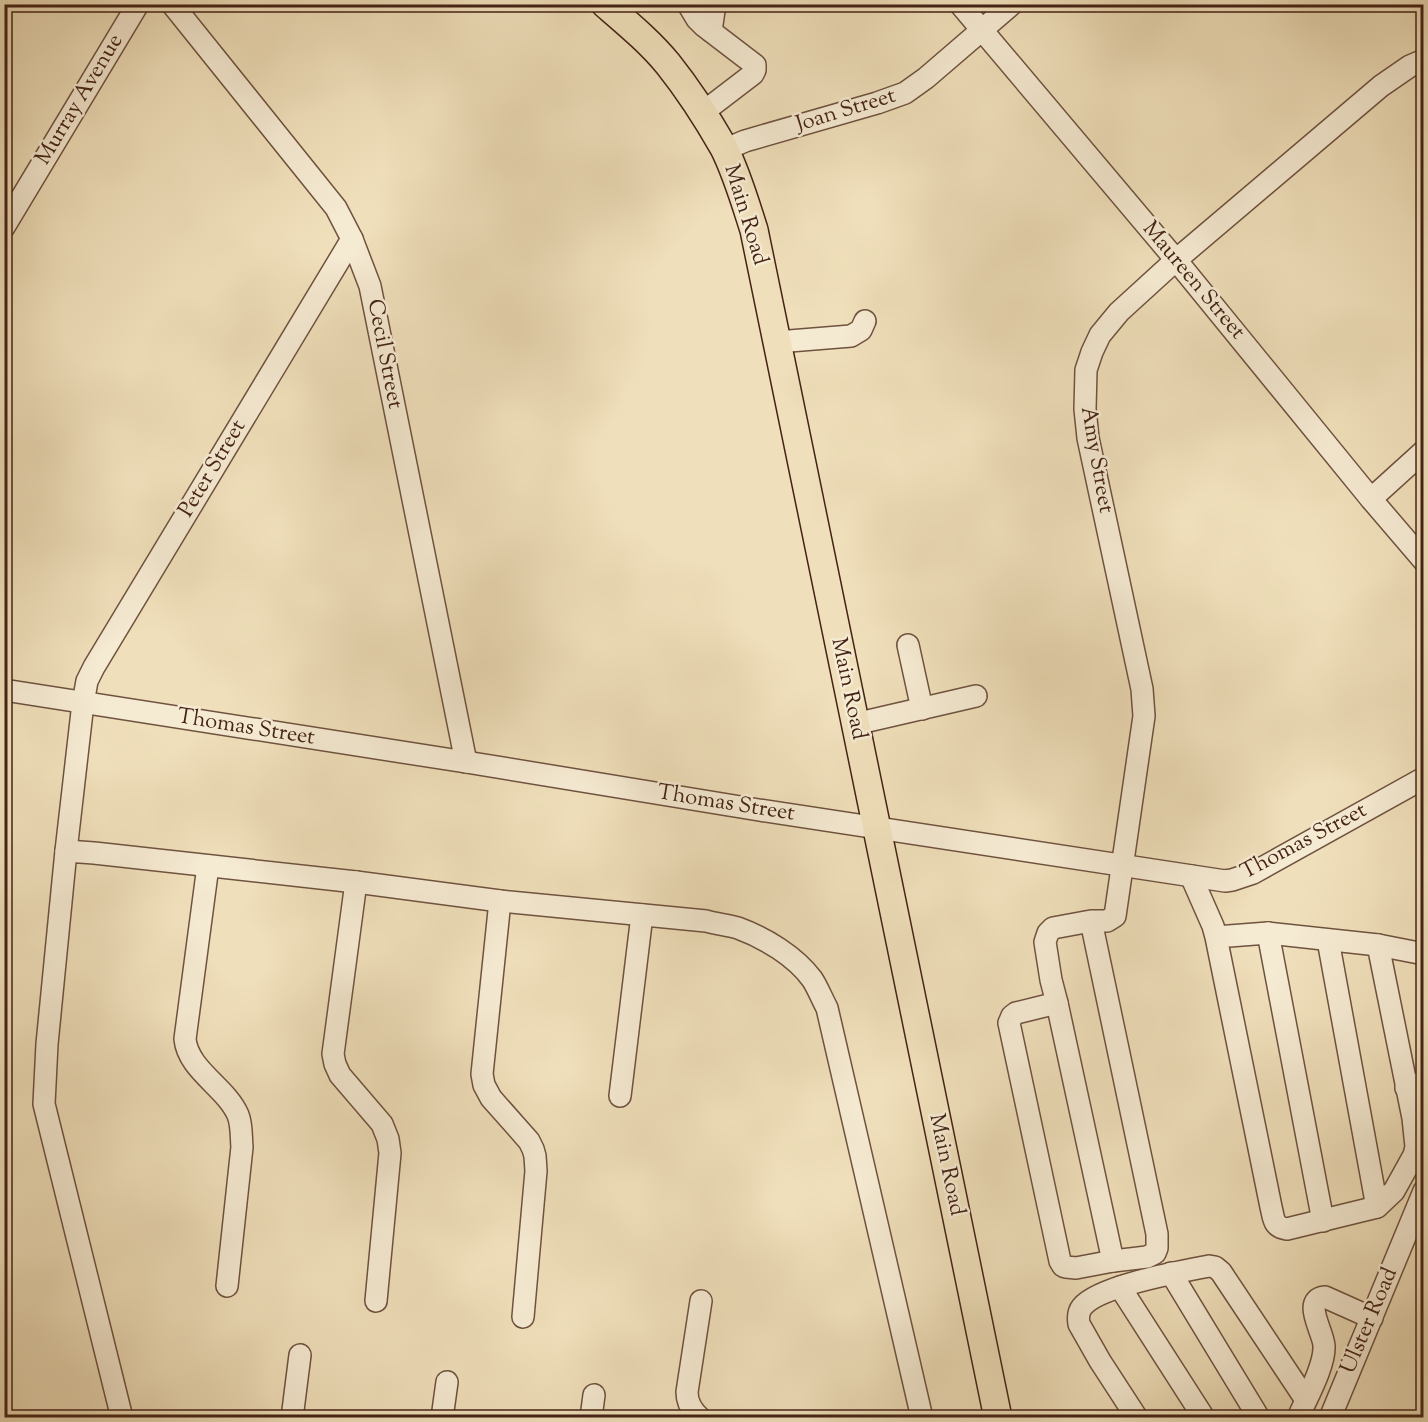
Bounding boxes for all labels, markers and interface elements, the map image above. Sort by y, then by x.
street label: Murray Avenue [28,28,132,172]
street label: Joan Street [791,80,900,142]
street label: Main Road [715,161,775,269]
street label: Maureen Street [1134,215,1252,348]
street label: Cecil Street [358,296,410,412]
street label: Amy Street [1071,404,1121,516]
street label: Peter Street [171,414,255,524]
street label: Main Road [822,635,874,743]
street label: Thomas Street [175,701,317,755]
street label: Thomas Street [655,777,797,831]
street label: Thomas Street [1235,795,1373,889]
street label: Main Road [920,1111,972,1219]
street label: Ulster Road [1333,1263,1407,1379]

